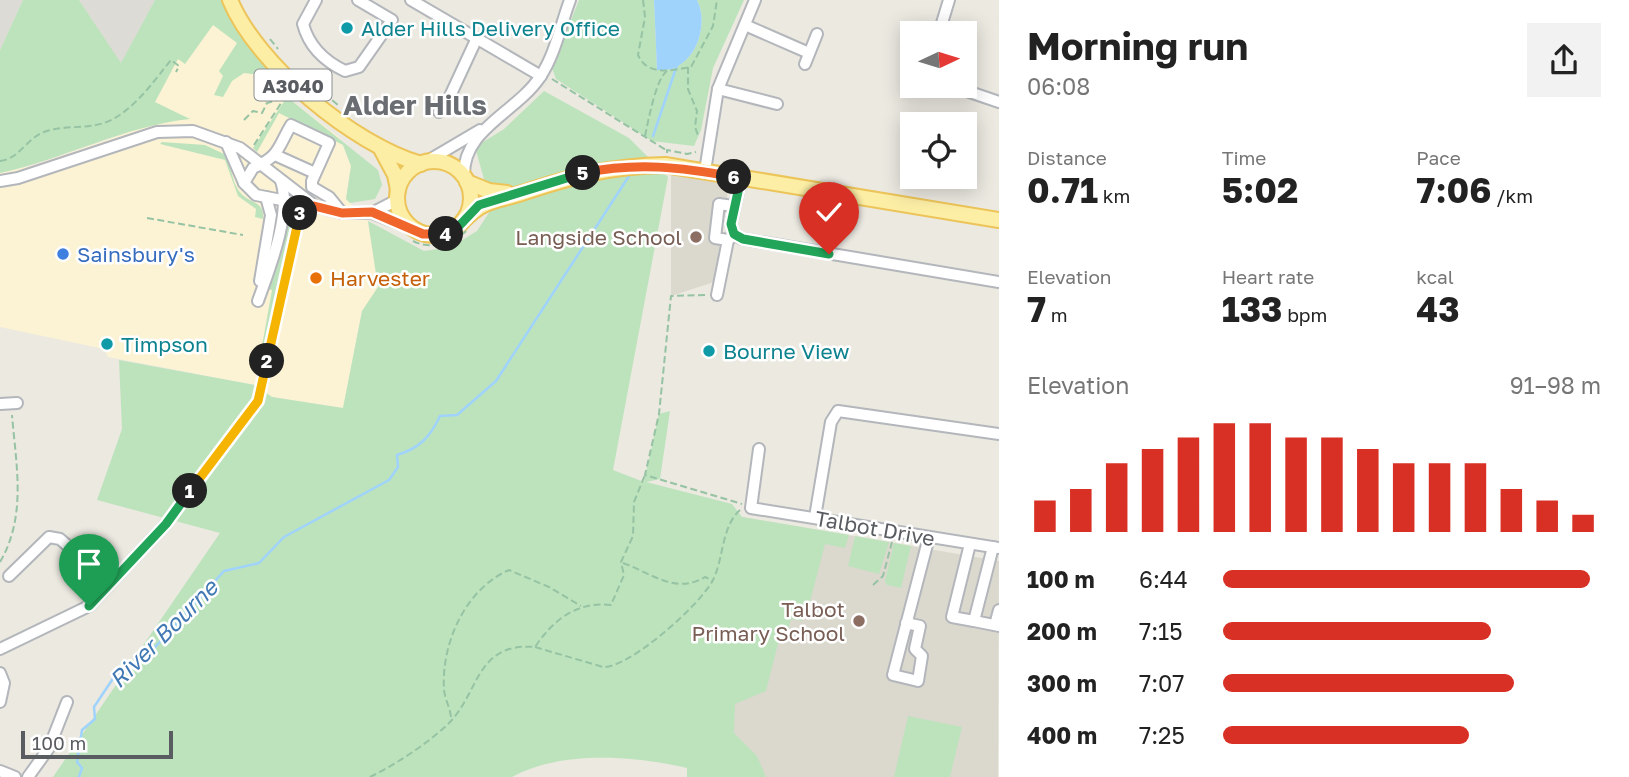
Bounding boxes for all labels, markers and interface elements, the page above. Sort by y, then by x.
place label: Alder Hills Delivery Office [361,15,620,41]
marker: Alder Hills Delivery Office [339,20,355,36]
north arrow [900,21,976,98]
map controls [900,21,977,189]
text: Morning run [1027,23,1248,68]
button: share [1527,23,1601,97]
road number: A3040 [254,69,332,100]
text: 06:08 [1027,72,1090,100]
district label: Alder Hills [343,88,487,121]
button: locate [900,112,977,189]
text: Distance [1027,146,1107,169]
text: Time [1222,146,1266,169]
text: Pace [1416,146,1461,169]
pin: 5 [566,156,600,190]
pin: 6 [716,160,752,194]
text: 5 [577,161,588,184]
text: 6 [727,165,740,188]
text: 0.71 [1027,169,1098,211]
text: 5:02 [1222,169,1298,211]
text: 7:06 [1416,169,1492,211]
pin [799,182,859,254]
text: km [1098,184,1130,207]
text: /km [1492,184,1533,207]
icon: check [810,193,848,231]
pin: 3 [282,196,318,230]
text: 3 [294,201,305,224]
pin: 4 [428,216,464,252]
text: 4 [440,222,451,245]
place label: Langside School [515,224,682,250]
marker: Langside School [688,229,704,245]
place label: Sainsbury's [77,241,195,267]
marker: Sainsbury's [55,246,71,262]
place label: Harvester [330,265,430,291]
text: Elevation [1027,265,1112,288]
text: Heart rate [1222,265,1314,288]
text: kcal [1416,265,1454,288]
marker: Harvester [308,270,324,286]
text: 7 [1027,288,1046,330]
text: 133 [1222,288,1282,330]
text: 43 [1416,288,1460,330]
text: m [1046,303,1068,326]
text: bpm [1282,303,1327,326]
place label: Timpson [121,331,208,357]
marker: Timpson [99,336,115,352]
place label: Bourne View [723,338,850,364]
marker: Bourne View [701,343,717,359]
pin: 2 [250,344,284,378]
text: 2 [261,349,272,372]
text: Elevation [1027,371,1129,399]
text: 91–98 m [1510,371,1601,399]
pin: 1 [172,474,208,508]
text: 1 [185,479,194,502]
street label: Talbot Drive [813,505,937,551]
pin [59,534,119,606]
icon: arrive [70,545,108,583]
text: 100 m [1027,565,1095,593]
text: 6:44 [1139,565,1188,593]
water label: River Bourne [103,572,224,693]
place label: Talbot Primary School [691,596,845,646]
marker: Talbot Primary School [851,613,867,629]
text: 200 m [1027,617,1097,645]
text: 7:15 [1139,617,1183,645]
text: 300 m [1027,669,1097,697]
text: 7:07 [1139,669,1185,697]
text: 400 m [1027,721,1097,749]
text: 7:25 [1139,721,1185,749]
scale bar [21,728,173,760]
text: 100 m [32,731,86,754]

